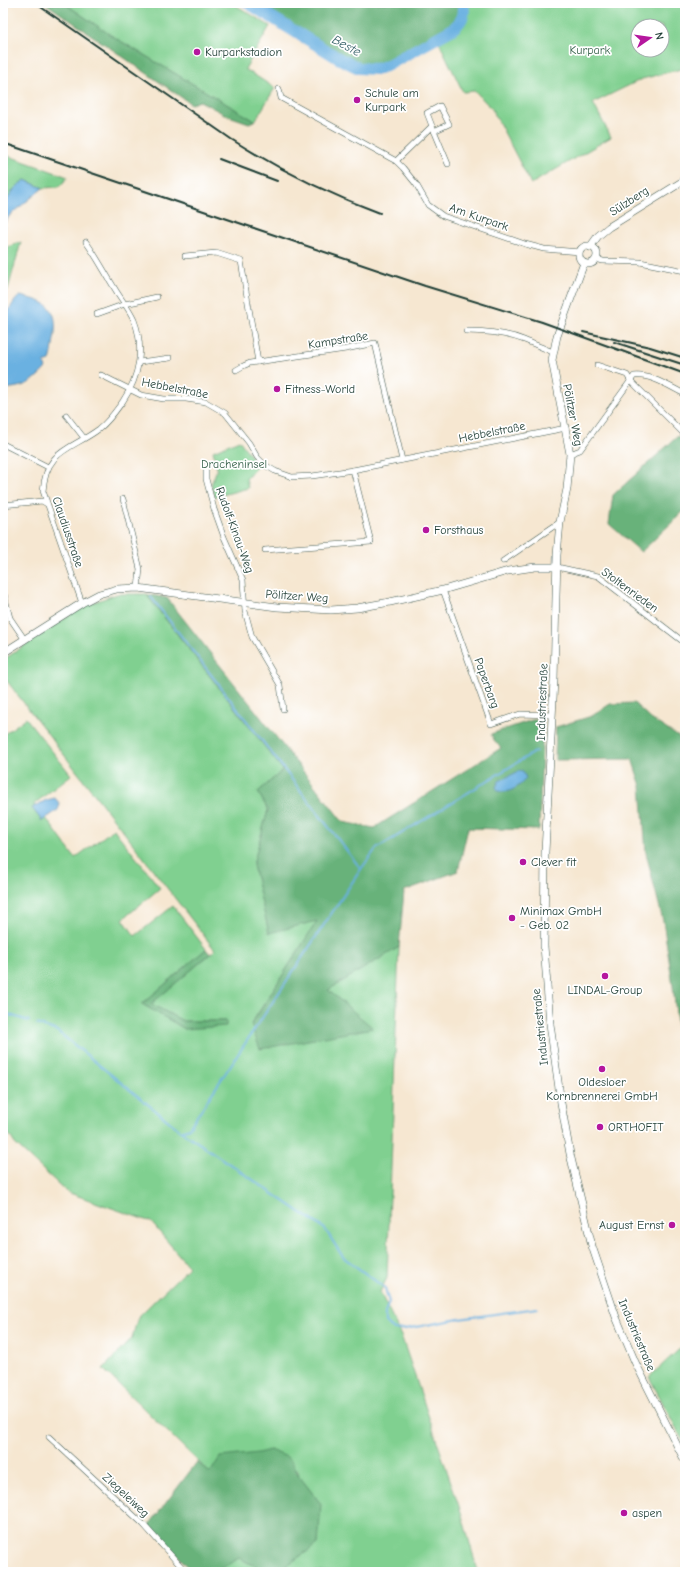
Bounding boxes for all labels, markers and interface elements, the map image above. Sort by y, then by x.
north arrow [630,18,670,58]
text: N [652,31,666,41]
water label: Beste [330,32,364,59]
park label: Kurpark [570,43,611,57]
place label: Kurparkstadion [205,45,282,59]
marker: Kurparkstadion [192,47,202,57]
place label: Schule am Kurpark [365,86,419,114]
marker: Schule am Kurpark [352,95,362,105]
street label: Sülzberg [607,183,651,219]
street label: Am Kurpark [448,200,511,234]
street label: Kampstraße [307,328,369,352]
street label: Hebbelstraße [140,375,210,401]
place label: Fitness-World [285,382,355,396]
street label: Pölitzer Weg [560,383,586,447]
marker: Fitness-World [272,384,282,394]
street label: Hebbelstraße [457,419,527,445]
park label: Dracheninsel [201,457,267,471]
street label: Rudolf-Kinau-Weg [213,485,257,575]
street label: Claudiusstraße [49,495,87,569]
place label: Forsthaus [434,523,484,537]
marker: Forsthaus [421,525,431,535]
street label: Stoltenrieden [599,565,661,615]
street label: Pölitzer Weg [265,587,329,605]
street label: Paperbarg [471,656,503,710]
street label: Industriestraße [534,663,550,741]
place label: Clever fit [531,855,577,869]
marker: Clever fit [518,857,528,867]
place label: Minimax GmbH - Geb. 02 [520,904,602,932]
marker: Minimax GmbH - Geb. 02 [507,913,517,923]
marker: LINDAL-Group [600,971,610,981]
place label: LINDAL-Group [568,983,642,997]
street label: Industriestraße [529,988,551,1066]
marker: Oldesloer Kornbrennerei GmbH [597,1064,607,1074]
place label: Oldesloer Kornbrennerei GmbH [546,1075,658,1103]
place label: ORTHOFIT [608,1120,664,1134]
marker: ORTHOFIT [595,1122,605,1132]
place label: August Ernst [599,1218,665,1232]
marker: August Ernst [667,1220,677,1230]
street label: Industriestraße [615,1297,659,1373]
street label: Ziegeleiweg [100,1470,152,1520]
place label: aspen [632,1506,662,1520]
marker: aspen [619,1508,629,1518]

